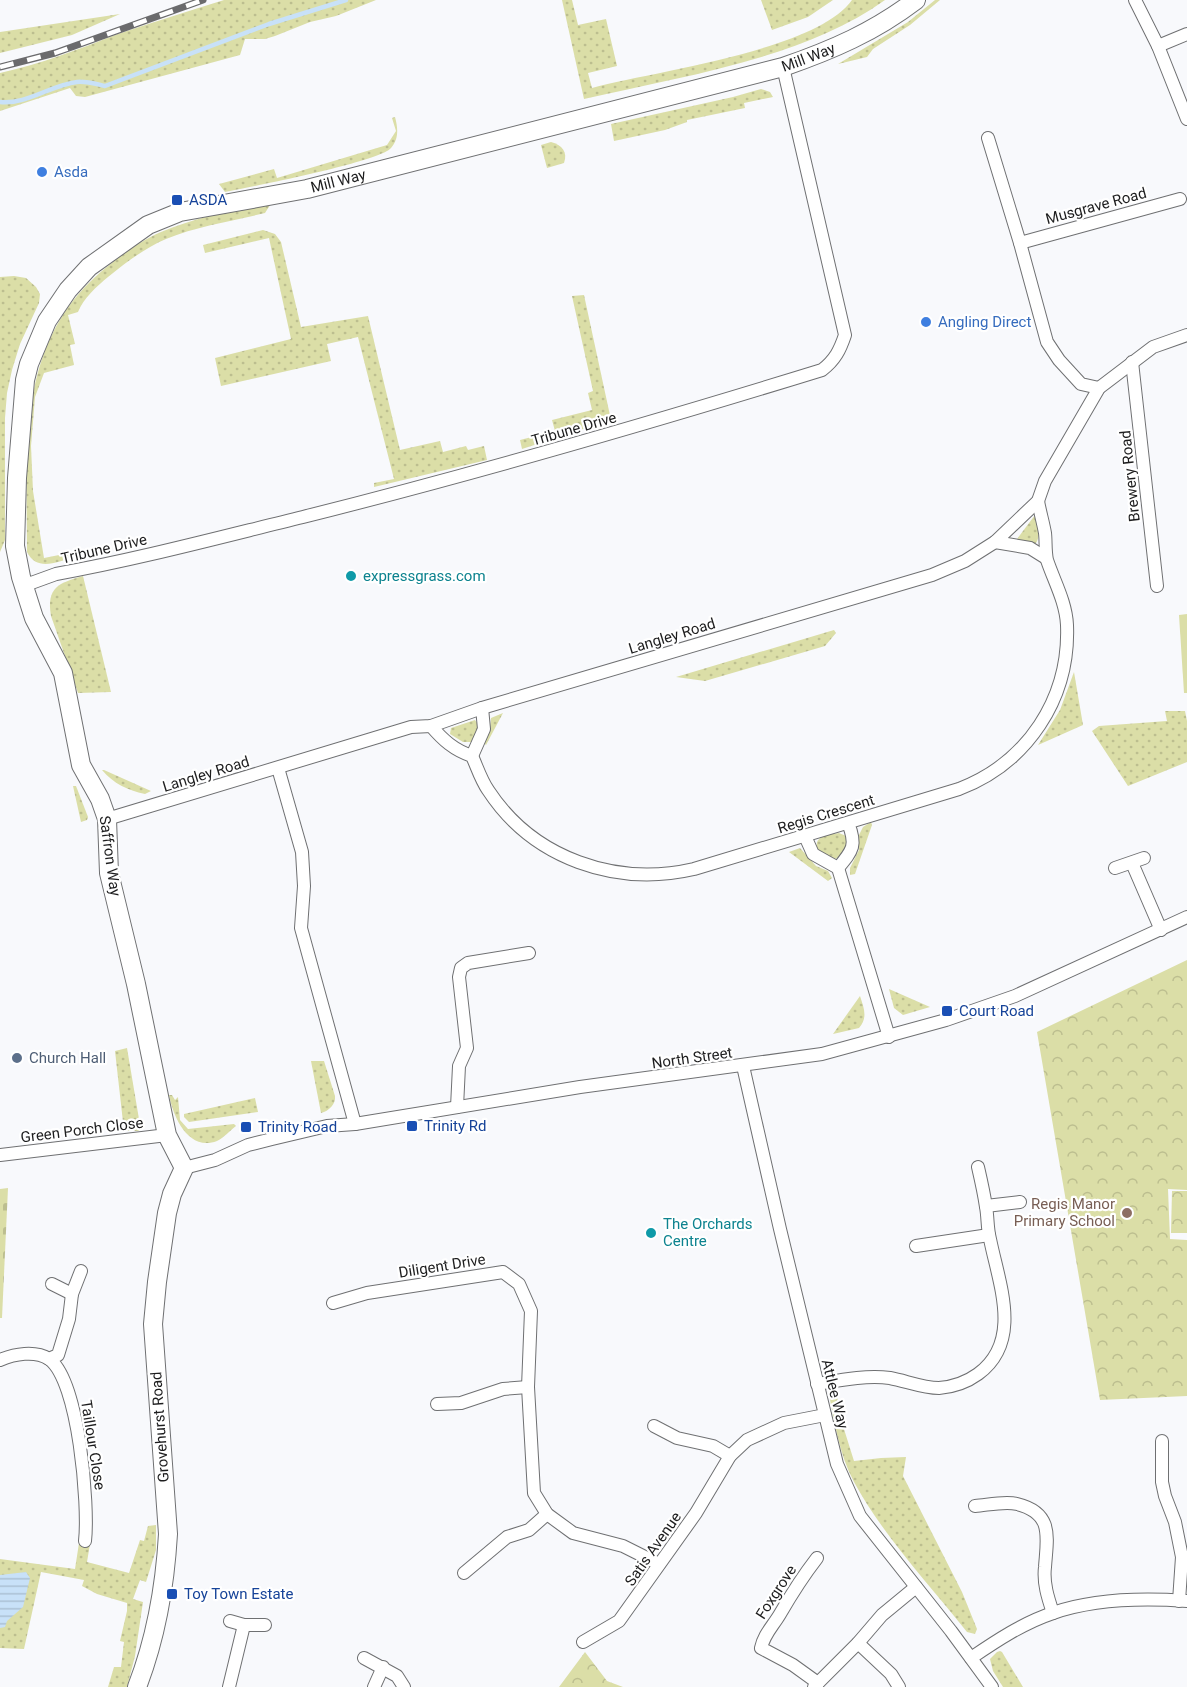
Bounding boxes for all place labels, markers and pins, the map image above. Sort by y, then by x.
place label: Asda [54,163,88,181]
marker: Asda [35,165,49,179]
place label: ASDA [189,191,227,209]
marker: ASDA [170,193,184,207]
place label: Angling Direct [938,313,1031,331]
marker: Angling Direct [919,315,933,329]
place label: expressgrass.com [363,567,486,585]
marker: expressgrass.com [344,569,358,583]
place label: Court Road [959,1002,1034,1020]
marker: Court Road [940,1004,954,1018]
place label: Church Hall [29,1049,106,1067]
marker: Church Hall [10,1051,24,1065]
place label: Trinity Rd [424,1117,487,1135]
place label: Trinity Road [258,1118,337,1136]
marker: Trinity Rd [405,1119,419,1133]
marker: Trinity Road [239,1120,253,1134]
place label: Regis Manor Primary School [1014,1195,1115,1230]
marker: Regis Manor Primary School [1120,1206,1134,1220]
place label: The Orchards Centre [663,1215,753,1250]
marker: The Orchards Centre [644,1226,658,1240]
place label: Toy Town Estate [184,1585,293,1603]
marker: Toy Town Estate [165,1587,179,1601]

